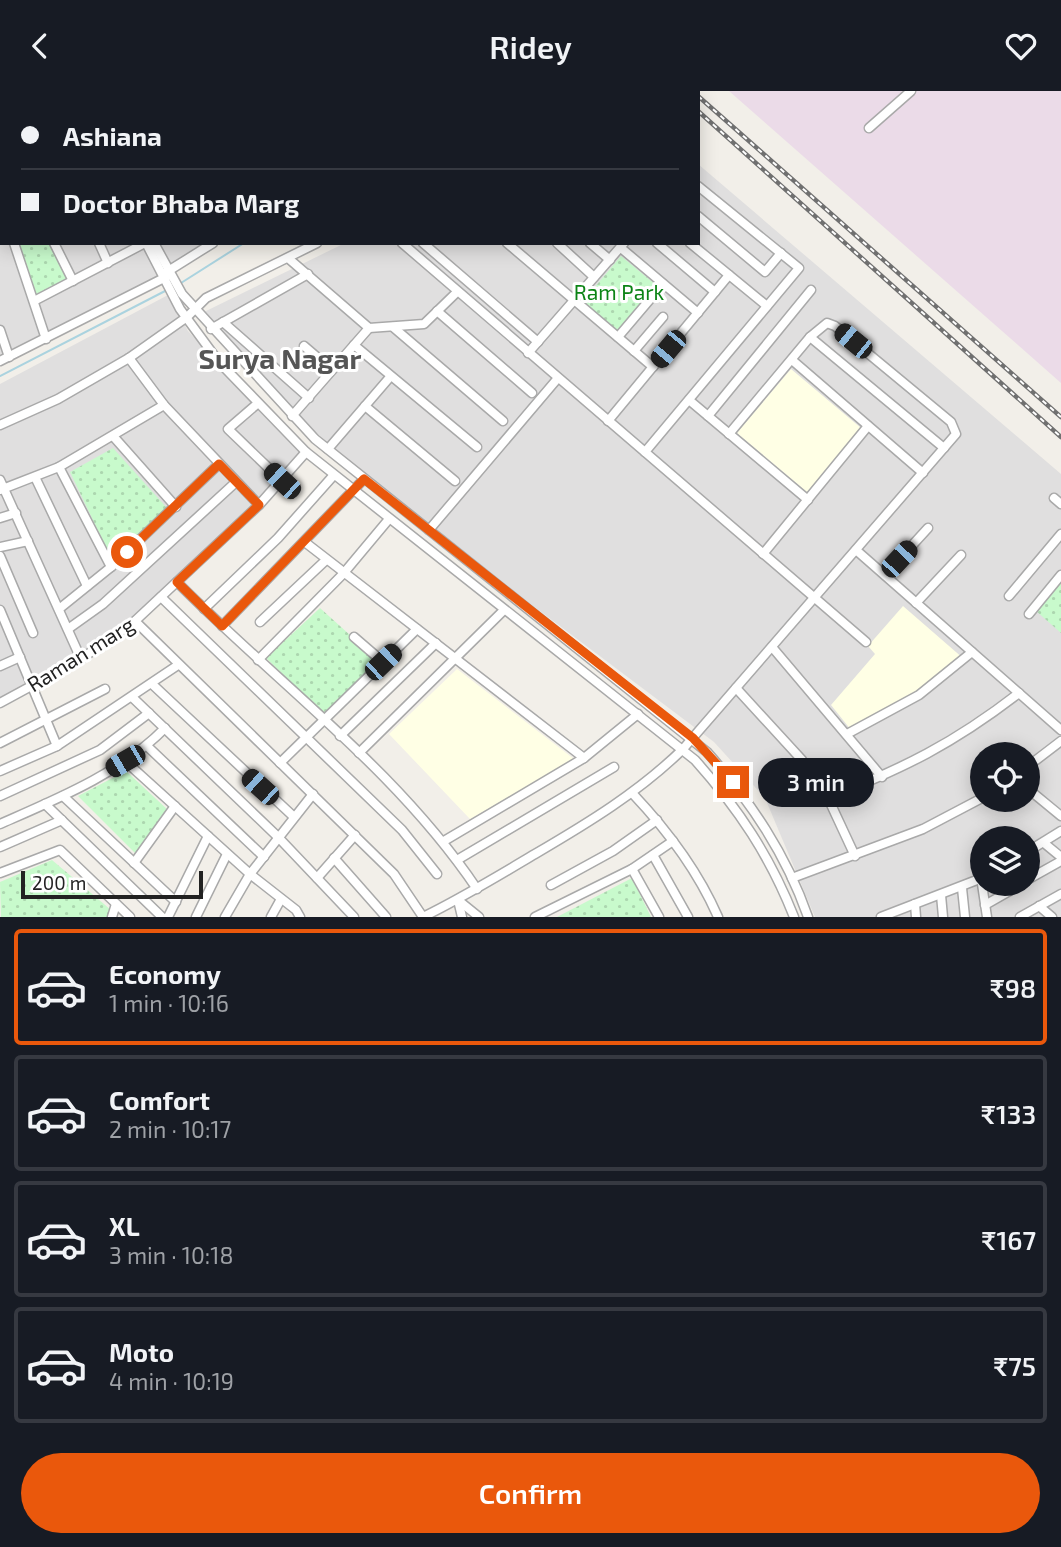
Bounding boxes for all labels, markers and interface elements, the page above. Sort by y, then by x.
icon: back [21,27,59,65]
text: Ridey [489,27,572,65]
icon: heart [1002,27,1040,65]
text: Ashiana [63,120,162,151]
text: Doctor Bhaba Marg [63,187,299,218]
park label: Ram Park [574,279,665,304]
car [831,320,876,362]
car [647,326,690,372]
district label: Surya Nagar [199,341,361,375]
car [260,459,305,503]
route start [111,536,143,568]
car [877,536,922,582]
street label: Raman marg [22,611,138,696]
car [361,640,406,684]
car [102,741,149,781]
map controls [970,742,1040,896]
button: locate [970,742,1040,812]
callout: 3 min [758,757,873,807]
car [238,765,283,809]
route end [717,766,749,798]
text: 3 min [787,768,845,796]
button: layers [970,826,1040,896]
scale bar [21,868,203,900]
text: 200 m [32,871,86,894]
icon: car [25,956,88,1019]
text: Economy [109,958,221,989]
text: ₹98 [990,972,1036,1003]
text: 1 min · 10:16 [109,989,229,1017]
icon: car [25,1082,88,1145]
text: Comfort [109,1084,210,1115]
text: ₹133 [981,1098,1036,1129]
text: 2 min · 10:17 [109,1115,231,1143]
icon: car [25,1208,88,1271]
text: XL [109,1210,140,1241]
text: ₹167 [981,1224,1036,1255]
text: 3 min · 10:18 [109,1241,233,1269]
icon: car [25,1334,88,1397]
text: Moto [109,1336,174,1367]
text: ₹75 [993,1350,1036,1381]
text: 4 min · 10:19 [109,1367,234,1395]
button: Confirm [21,1453,1040,1533]

